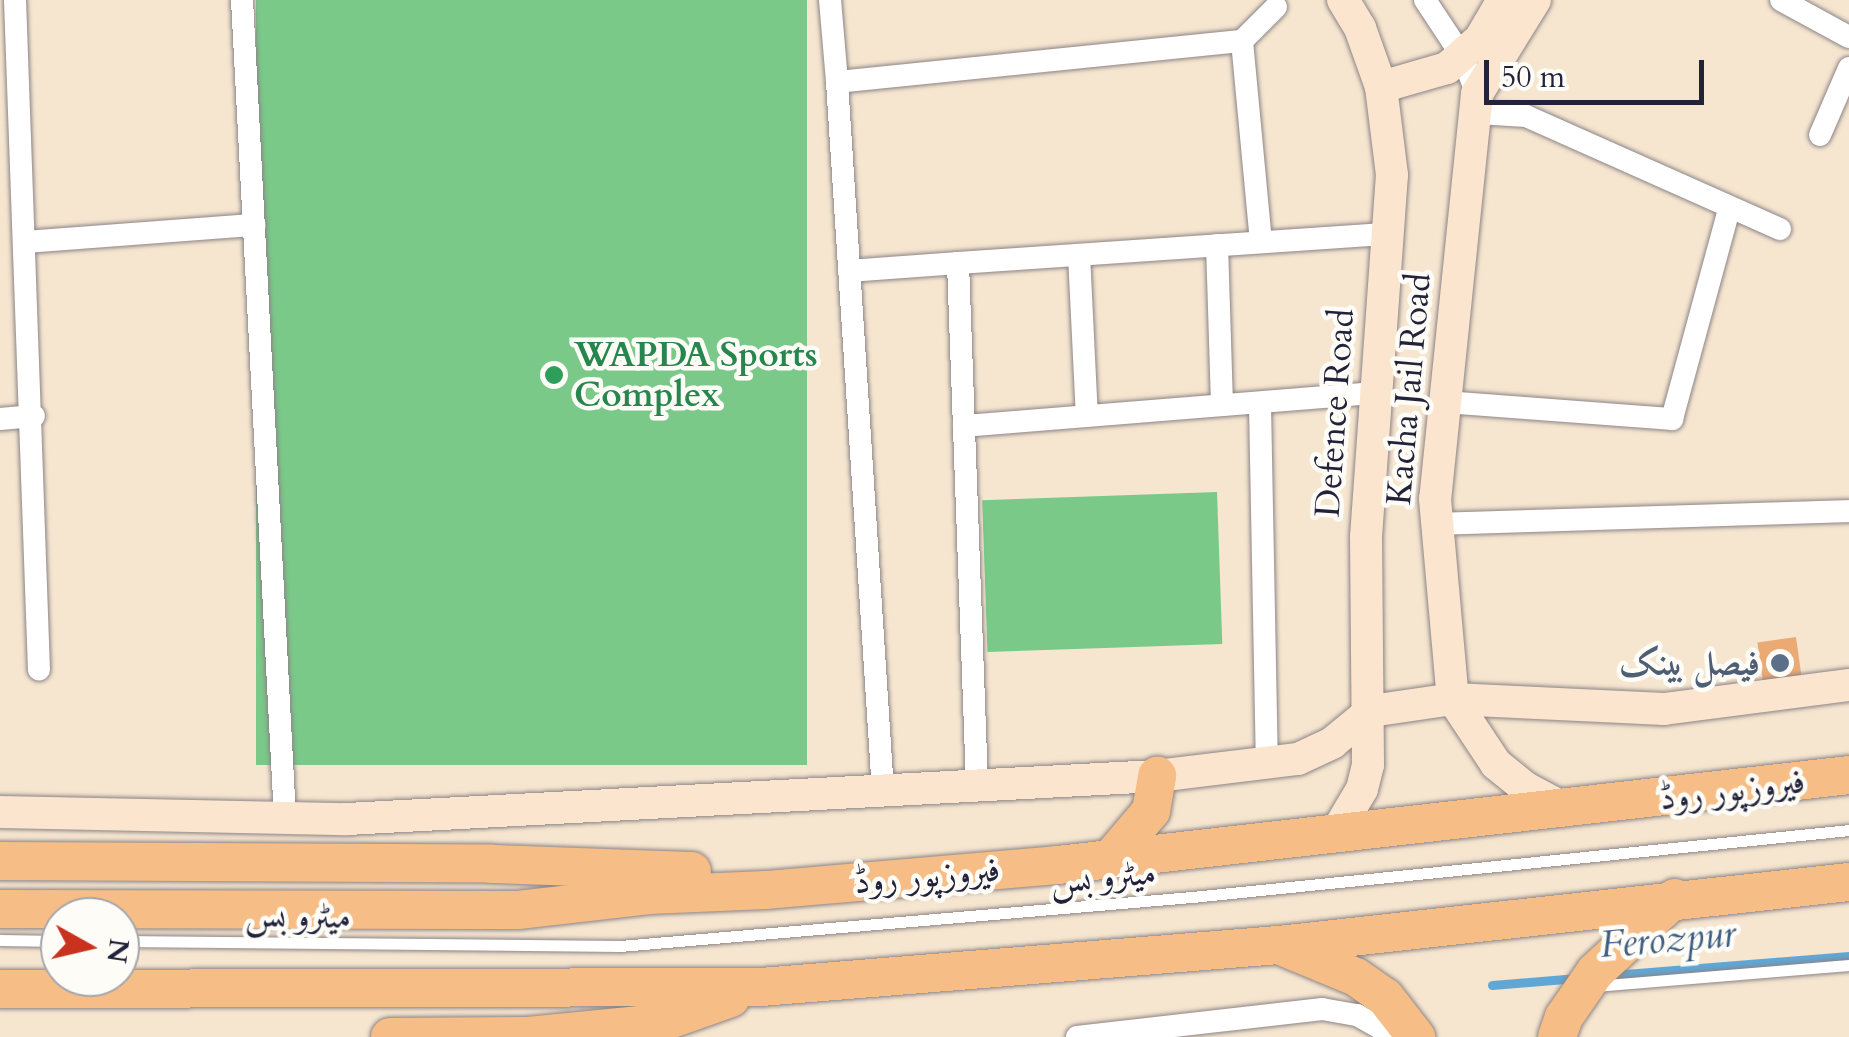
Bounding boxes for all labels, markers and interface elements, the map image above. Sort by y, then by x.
scale bar [1489,40,1709,102]
text: 50 m [1501,57,1565,98]
street label: Kacha Jail Road [1378,271,1440,507]
street label: Defence Road [1307,307,1363,519]
place label: WAPDA Sports Complex [574,334,818,416]
marker: WAPDA Sports Complex [543,364,565,386]
place label: فیصل بینک [1619,642,1760,684]
marker: فیصل بینک [1769,652,1791,674]
street label: فیروزپور روڈ [1657,760,1807,820]
street label: فیروزپور روڈ [852,849,1002,903]
street label: میٹرو بس [1048,851,1158,903]
street label: میٹرو بس [245,894,351,938]
north arrow [40,897,140,997]
water label: Ferozpur [1598,911,1738,969]
text: N [97,936,138,966]

